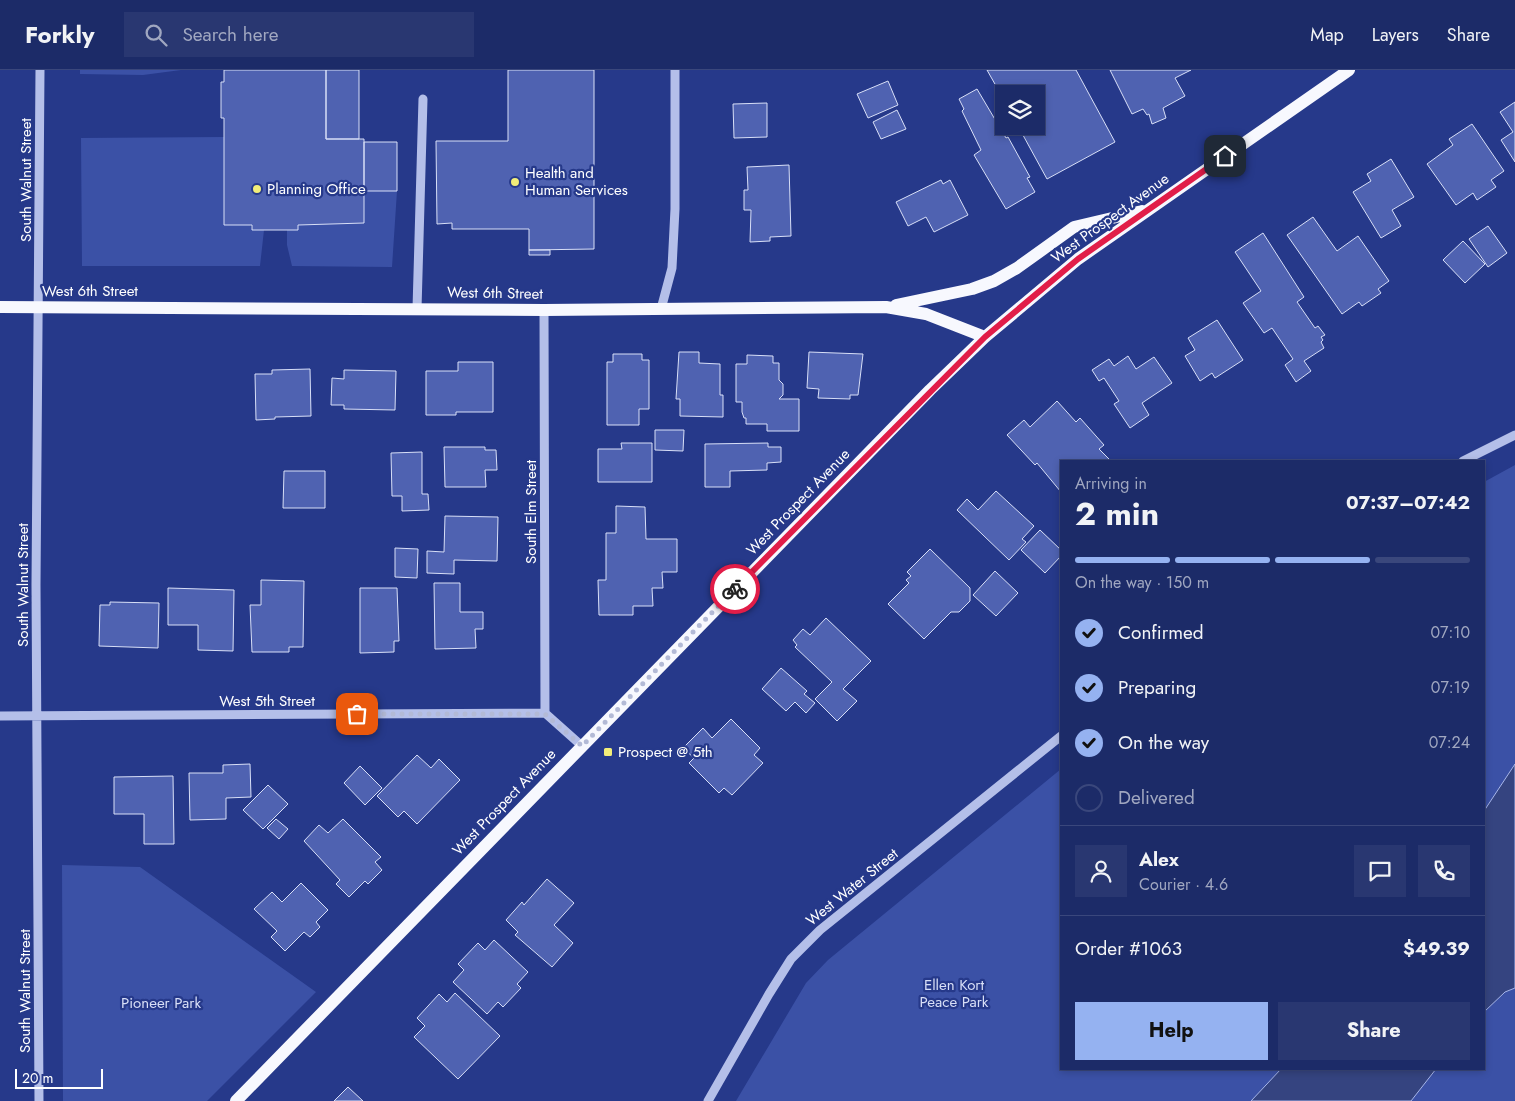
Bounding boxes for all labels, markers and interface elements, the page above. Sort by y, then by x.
search box [124,12,474,57]
text: Forkly [25,17,94,52]
icon: search [142,21,170,49]
text: Search here [182,21,279,48]
text: Map [1310,22,1344,48]
text: Layers [1372,22,1419,48]
text: Share [1447,22,1490,48]
map controls [995,85,1045,135]
button: layers [995,85,1045,135]
street label: South Walnut Street [15,118,37,242]
pin [1204,135,1246,177]
icon: home [1211,142,1239,170]
place label: Health and Human Services [525,162,628,201]
street label: West Prospect Avenue [1047,168,1174,268]
marker: Health and Human Services [509,176,521,188]
place label: Planning Office [267,178,366,200]
marker: Planning Office [251,183,263,195]
street label: West 6th Street [42,280,138,302]
street label: West 6th Street [447,281,544,305]
street label: West Prospect Avenue [741,443,855,560]
street label: South Elm Street [520,460,542,564]
text: Arriving in [1075,472,1147,495]
text: 07:37–07:42 [1346,489,1470,516]
text: 2 min [1075,491,1159,537]
street label: South Walnut Street [12,523,34,647]
courier [710,564,760,614]
text: On the way · 150 m [1075,571,1209,594]
icon: bike [721,575,749,603]
icon: check [1075,619,1103,647]
text: Confirmed [1118,619,1204,646]
text: 07:10 [1430,621,1470,644]
icon: check [1075,674,1103,702]
text: Preparing [1118,674,1196,701]
text: 07:19 [1431,676,1470,699]
street label: West 5th Street [219,690,315,712]
pin [336,693,378,735]
icon: bag [343,700,371,728]
icon: check [1075,729,1103,757]
text: On the way [1118,729,1209,756]
text: 07:24 [1429,731,1470,754]
place label: Prospect @ 5th [618,741,713,763]
street label: West Prospect Avenue [447,743,561,860]
marker: Prospect @ 5th [602,746,614,758]
text: Delivered [1118,784,1195,811]
street label: West Water Street [801,843,903,931]
button: person [1075,845,1127,897]
button: chat [1354,845,1406,897]
button: phone [1418,845,1470,897]
text: Alex [1139,846,1179,873]
text: Courier · 4.6 [1139,873,1228,896]
street label: South Walnut Street [14,929,36,1053]
text: Order #1063 [1075,935,1182,962]
text: $49.39 [1403,935,1470,962]
park label: Ellen Kort Peace Park [920,974,989,1013]
park label: Pioneer Park [121,992,201,1014]
button: Help [1075,1002,1268,1060]
button: Share [1278,1002,1470,1060]
scale bar [15,1066,102,1089]
text: 20 m [22,1068,54,1088]

